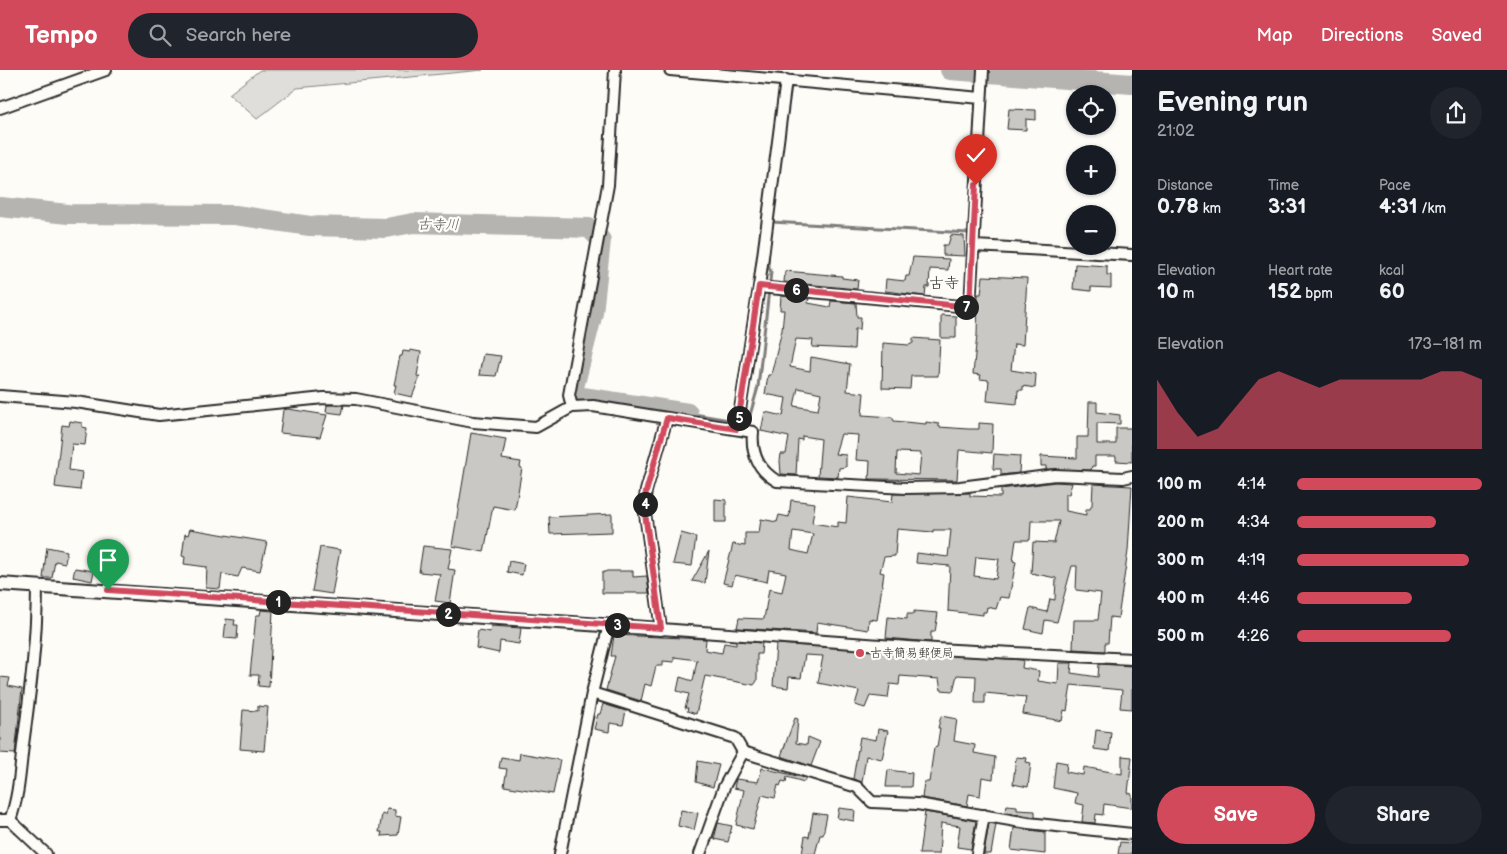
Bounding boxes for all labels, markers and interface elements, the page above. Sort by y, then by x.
search box [128,13,478,58]
text: Tempo [25,21,98,50]
icon: search [146,21,174,49]
text: Search here [186,24,291,47]
text: Map [1257,25,1293,46]
text: Directions [1321,25,1403,46]
text: Saved [1431,25,1482,46]
map controls [1066,85,1116,255]
button: locate [1066,85,1116,135]
text: Evening run [1157,86,1308,119]
button: share [1430,87,1482,139]
text: 21:02 [1157,122,1194,141]
pin [955,134,997,185]
icon: check [962,141,990,169]
button: + [1066,145,1116,195]
text: Distance [1157,177,1213,194]
text: Time [1268,177,1299,194]
text: Pace [1379,177,1411,194]
text: 0.78 [1157,194,1199,219]
text: 3:31 [1268,194,1306,219]
text: 4:31 [1379,194,1418,219]
text: km [1199,200,1221,217]
text: /km [1418,200,1446,217]
button: − [1066,205,1116,255]
water label: 古寺川 [417,216,459,233]
text: Elevation [1157,262,1215,279]
text: Heart rate [1268,262,1333,279]
text: kcal [1379,262,1404,279]
district label: 古寺 [929,274,959,293]
pin: 6 [784,278,808,302]
text: 10 [1157,279,1179,304]
text: 152 [1268,279,1302,304]
text: 60 [1379,279,1405,304]
text: 6 [792,282,801,299]
text: m [1179,285,1194,302]
text: bpm [1302,285,1333,302]
pin: 7 [954,294,978,320]
text: 7 [963,299,970,316]
text: Elevation [1157,335,1224,354]
text: 173–181 m [1408,335,1482,354]
pin: 5 [726,406,752,430]
text: 5 [735,410,744,427]
text: 100 m [1157,475,1202,494]
text: 4:14 [1237,475,1266,494]
pin: 4 [632,492,658,516]
text: 4 [641,496,650,513]
text: 200 m [1157,513,1204,532]
text: 4:34 [1237,513,1270,532]
pin [87,539,129,590]
icon: arrive [94,546,122,574]
text: 300 m [1157,551,1204,570]
text: 4:19 [1237,551,1265,570]
text: 400 m [1157,589,1204,608]
text: 4:46 [1237,589,1270,608]
pin: 1 [266,590,290,614]
text: 1 [276,594,281,611]
pin: 2 [436,602,460,626]
text: 2 [444,606,453,623]
pin: 3 [604,612,630,638]
text: 3 [613,617,622,634]
text: 500 m [1157,627,1204,646]
text: 4:26 [1237,627,1269,646]
place label: 古寺簡易郵便局 [870,646,954,661]
marker: 古寺簡易郵便局 [854,647,866,659]
button: Save [1157,786,1315,844]
button: Share [1325,786,1482,844]

